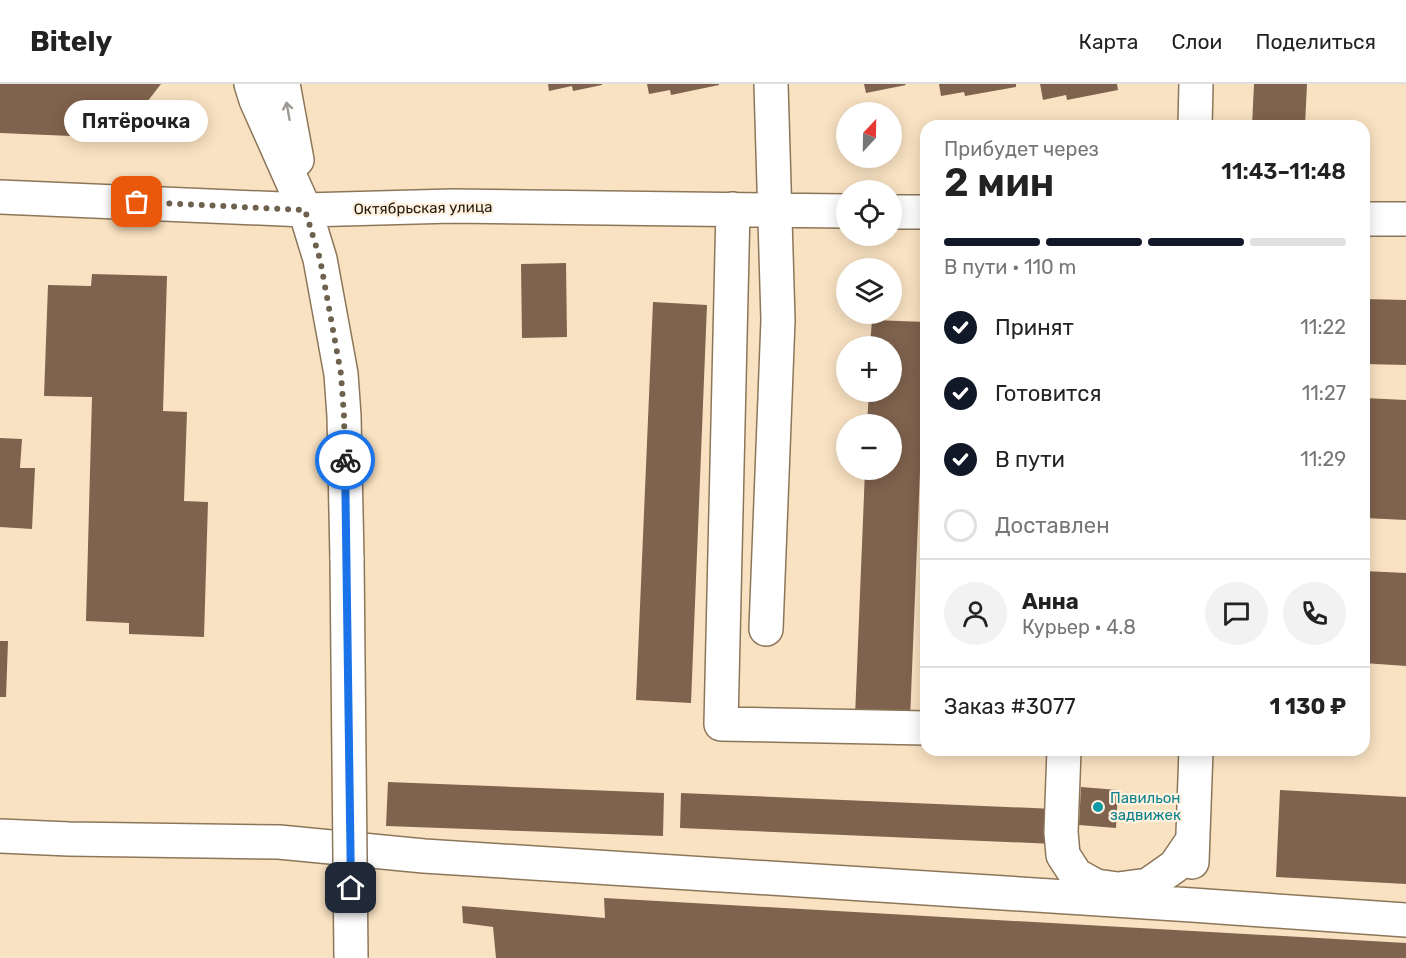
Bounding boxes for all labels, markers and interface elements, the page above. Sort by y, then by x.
text: Bitely [30,25,112,58]
text: Карта [1078,29,1138,54]
text: Слои [1171,29,1222,54]
text: Поделиться [1255,29,1376,54]
callout: Пятёрочка [65,100,209,142]
one-way arrow [282,101,293,121]
north arrow [836,102,902,168]
map controls [836,102,902,480]
text: Пятёрочка [82,109,190,133]
text: Прибудет через [944,137,1099,161]
text: 11:43–11:48 [1221,158,1346,185]
text: 2 мин [944,160,1054,206]
pin [111,176,162,227]
button: locate [836,180,902,246]
icon: bag [120,185,153,218]
street label: Октябрьская улица [353,198,493,218]
text: В пути · 110 m [944,255,1076,279]
button: layers [836,258,902,324]
icon: check [944,311,977,344]
text: Принят [995,314,1074,341]
text: 11:22 [1300,315,1346,339]
button: + [836,336,902,402]
icon: check [944,377,977,410]
text: Готовится [995,380,1101,407]
text: 11:27 [1302,381,1346,405]
button: − [836,414,902,480]
courier [315,430,375,490]
icon: check [944,443,977,476]
icon: bike [329,444,362,477]
text: В пути [995,446,1065,473]
text: 11:29 [1300,447,1346,471]
text: Доставлен [995,512,1110,539]
button: person [944,582,1007,645]
button: chat [1205,582,1268,645]
button: phone [1283,582,1346,645]
text: Анна [1022,588,1079,615]
text: Курьер · 4.8 [1022,615,1136,639]
text: Заказ #3077 [944,693,1076,720]
text: 1 130 ₽ [1269,693,1346,720]
place label: Павильон задвижек [1110,789,1181,824]
marker: Павильон задвижек [1091,800,1105,814]
pin [325,862,376,913]
icon: home [334,871,367,904]

